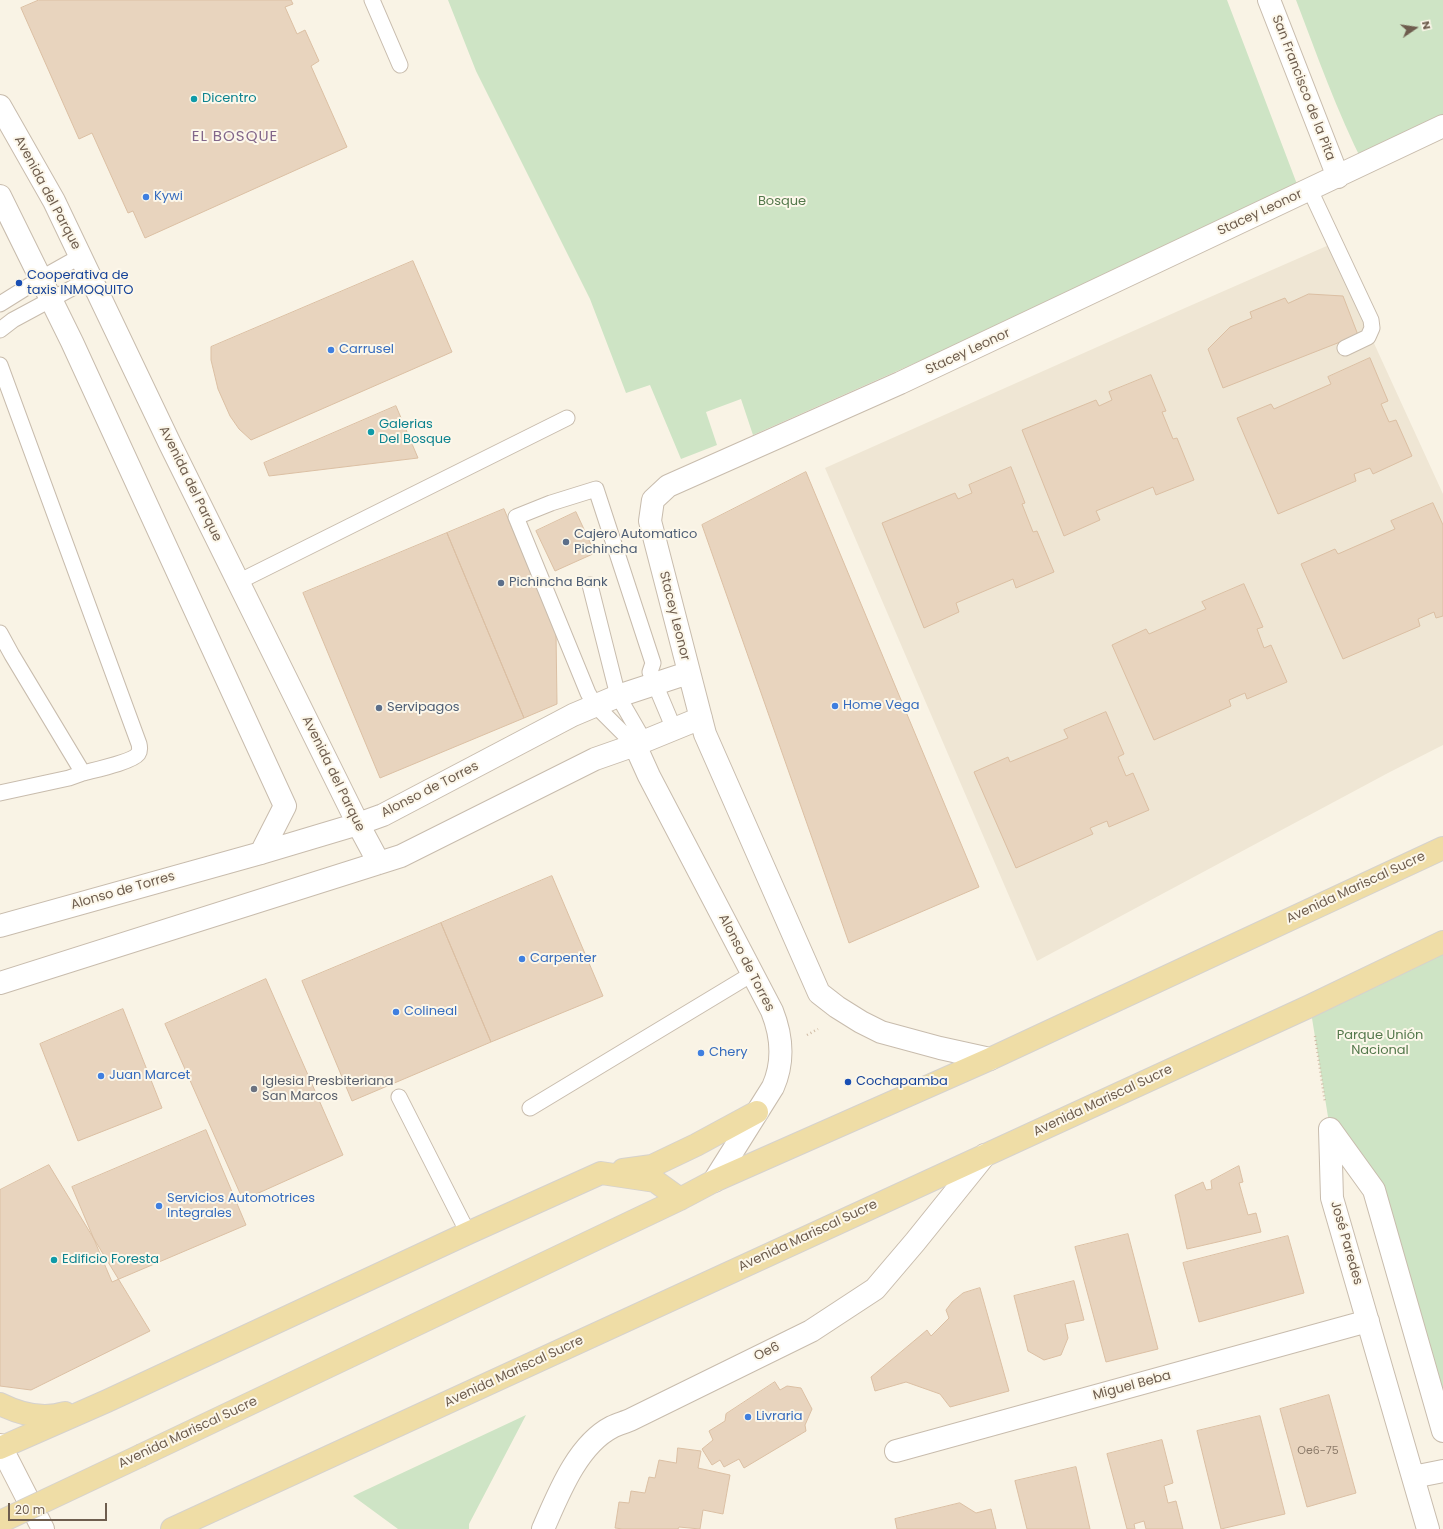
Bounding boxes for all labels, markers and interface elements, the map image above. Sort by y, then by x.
north arrow [1395,8,1435,48]
street label: San Francisco de la Pita [1268,13,1338,163]
text: N [1418,19,1435,31]
place label: Dicentro [202,91,257,107]
marker: Dicentro [189,94,199,104]
district label: EL BOSQUE [192,128,278,146]
street label: Avenida del Parque [10,133,84,253]
street label: Stacey Leonor [1215,187,1305,239]
place label: Kywi [154,189,183,205]
marker: Kywi [141,192,151,202]
park label: Bosque [758,194,806,210]
place label: Cooperativa de taxis INMOQUITO [27,268,133,299]
marker: Cooperativa de taxis INMOQUITO [14,278,24,288]
street label: Stacey Leonor [923,326,1013,378]
place label: Carrusel [339,342,394,358]
marker: Carrusel [326,345,336,355]
place label: Galerias Del Bosque [379,417,451,448]
street label: Avenida del Parque [155,424,225,544]
marker: Galerias Del Bosque [366,427,376,437]
place label: Cajero Automatico Pichincha [574,527,697,558]
marker: Cajero Automatico Pichincha [561,537,571,547]
street label: Stacey Leonor [655,570,693,662]
place label: Pichincha Bank [509,575,608,591]
marker: Pichincha Bank [496,578,506,588]
place label: Home Vega [843,698,920,714]
place label: Servipagos [387,700,460,716]
marker: Home Vega [830,701,840,711]
marker: Servipagos [374,703,384,713]
street label: Avenida del Parque [298,714,368,834]
street label: Alonso de Torres [379,759,481,821]
street label: Avenida Mariscal Sucre [1284,849,1428,927]
street label: Alonso de Torres [69,869,177,913]
street label: Alonso de Torres [715,912,777,1014]
place label: Carpenter [530,951,596,967]
marker: Carpenter [517,954,527,964]
place label: Colineal [404,1004,457,1020]
marker: Colineal [391,1007,401,1017]
park label: Parque Unión Nacional [1337,1028,1423,1059]
place label: Chery [709,1045,748,1061]
marker: Chery [696,1048,706,1058]
street label: Avenida Mariscal Sucre [1031,1062,1175,1140]
place label: Juan Marcet [109,1068,190,1084]
marker: Juan Marcet [96,1071,106,1081]
place label: Iglesia Presbiteriana San Marcos [262,1074,393,1105]
place label: Cochapamba [856,1074,948,1090]
marker: Cochapamba [843,1077,853,1087]
marker: Iglesia Presbiteriana San Marcos [249,1084,259,1094]
place label: Servicios Automotrices Integrales [167,1191,315,1222]
street label: Avenida Mariscal Sucre [736,1197,880,1275]
street label: José Paredes [1327,1199,1365,1287]
marker: Servicios Automotrices Integrales [154,1201,164,1211]
place label: Edificio Foresta [62,1252,159,1268]
marker: Edificio Foresta [49,1255,59,1265]
street label: Avenida Mariscal Sucre [442,1333,586,1411]
street label: Oe6 [752,1339,782,1365]
street label: Miguel Beba [1091,1368,1173,1404]
street label: Avenida Mariscal Sucre [116,1394,260,1472]
place label: Livraria [756,1409,803,1425]
marker: Livraria [743,1412,753,1422]
house number: Oe6-75 [1297,1444,1339,1458]
scale bar [10,1495,109,1521]
text: 20 m [15,1501,45,1518]

